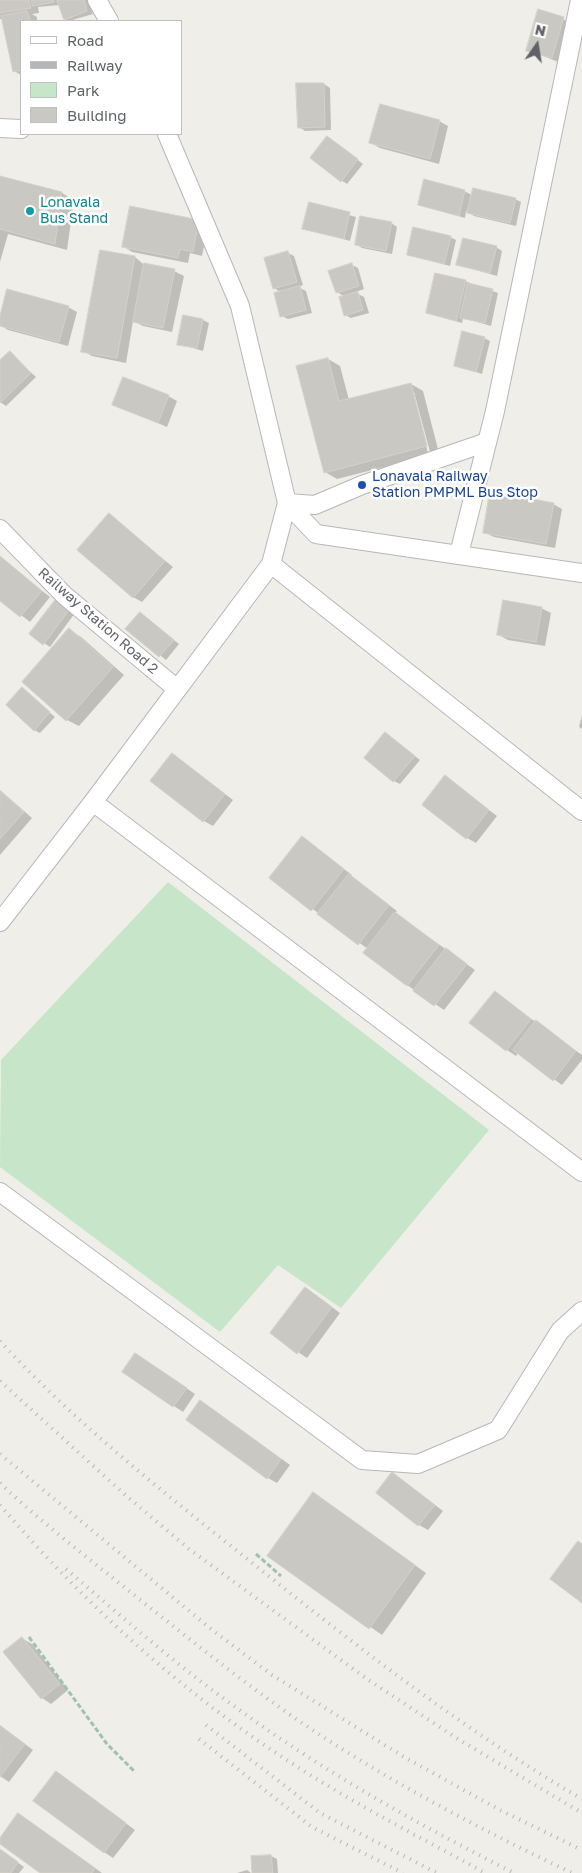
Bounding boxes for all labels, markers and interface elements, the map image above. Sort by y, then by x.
legend [20,20,182,135]
north arrow [512,20,562,70]
text: N [533,20,548,39]
text: Road [67,31,104,49]
text: Railway [67,56,123,74]
text: Park [67,81,99,99]
text: Building [67,106,127,124]
place label: Lonavala Bus Stand [40,195,108,228]
marker: Lonavala Bus Stand [24,205,36,217]
place label: Lonavala Railway Station PMPML Bus Stop [372,469,538,502]
marker: Lonavala Railway Station PMPML Bus Stop [356,479,368,491]
street label: Railway Station Road 2 [35,564,161,678]

